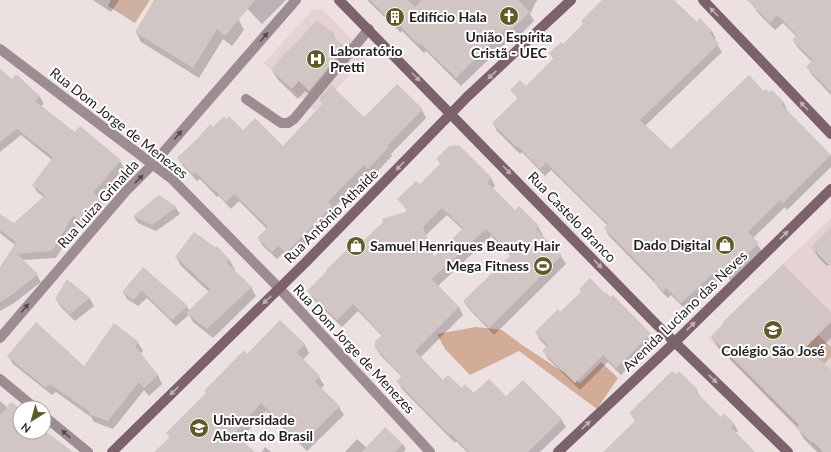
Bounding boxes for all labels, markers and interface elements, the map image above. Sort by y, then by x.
church icon: União Espírita Cristã - UEC [498,5,520,27]
building icon: Edifício Hala [384,6,406,28]
one-way arrow [710,7,719,17]
place label: Edifício Hala [409,8,487,25]
place label: União Espírita Cristã - UEC [466,28,552,61]
one-way arrow [259,31,268,42]
place label: Laboratório Pretti [330,42,403,75]
hospital icon: Laboratório Pretti [305,48,327,70]
street label: Rua Dom Jorge de Menezes [47,63,192,182]
one-way arrow [487,70,497,79]
one-way arrow [411,72,421,82]
one-way arrow [799,101,809,111]
one-way arrow [174,129,183,140]
street label: Rua Luiza Grinalda [53,156,142,251]
one-way arrow [395,161,404,171]
street label: Rua Antônio Athaíde [280,165,381,266]
one-way arrow [502,165,512,175]
street label: Rua Castelo Branco [525,168,620,266]
one-way arrow [134,174,143,183]
one-way arrow [779,230,789,240]
shop icon: Dado Digital [714,234,736,256]
shop icon: Samuel Henriques Beauty Hair [345,235,367,257]
place label: Dado Digital [633,236,711,253]
place label: Samuel Henriques Beauty Hair [370,237,561,254]
street label: Avenida Luciano das Neves [619,247,750,375]
sports icon: Mega Fitness [532,255,554,277]
place label: Mega Fitness [446,257,529,274]
one-way arrow [593,259,602,268]
street label: Rua Dom Jorge de Menezes [290,280,419,417]
one-way arrow [262,295,272,305]
one-way arrow [21,303,30,313]
school or university icon: Colégio São José [762,319,784,341]
one-way arrow [686,321,696,331]
place label: Colégio São José [721,342,825,359]
one-way arrow [708,374,718,384]
one-way arrow [169,386,179,396]
north arrow [12,400,52,440]
place label: Universidade Aberta do Brasil [212,411,313,444]
school or university icon: Universidade Aberta do Brasil [188,417,210,439]
one-way arrow [581,420,591,430]
text: N [18,421,33,436]
one-way arrow [61,430,71,438]

